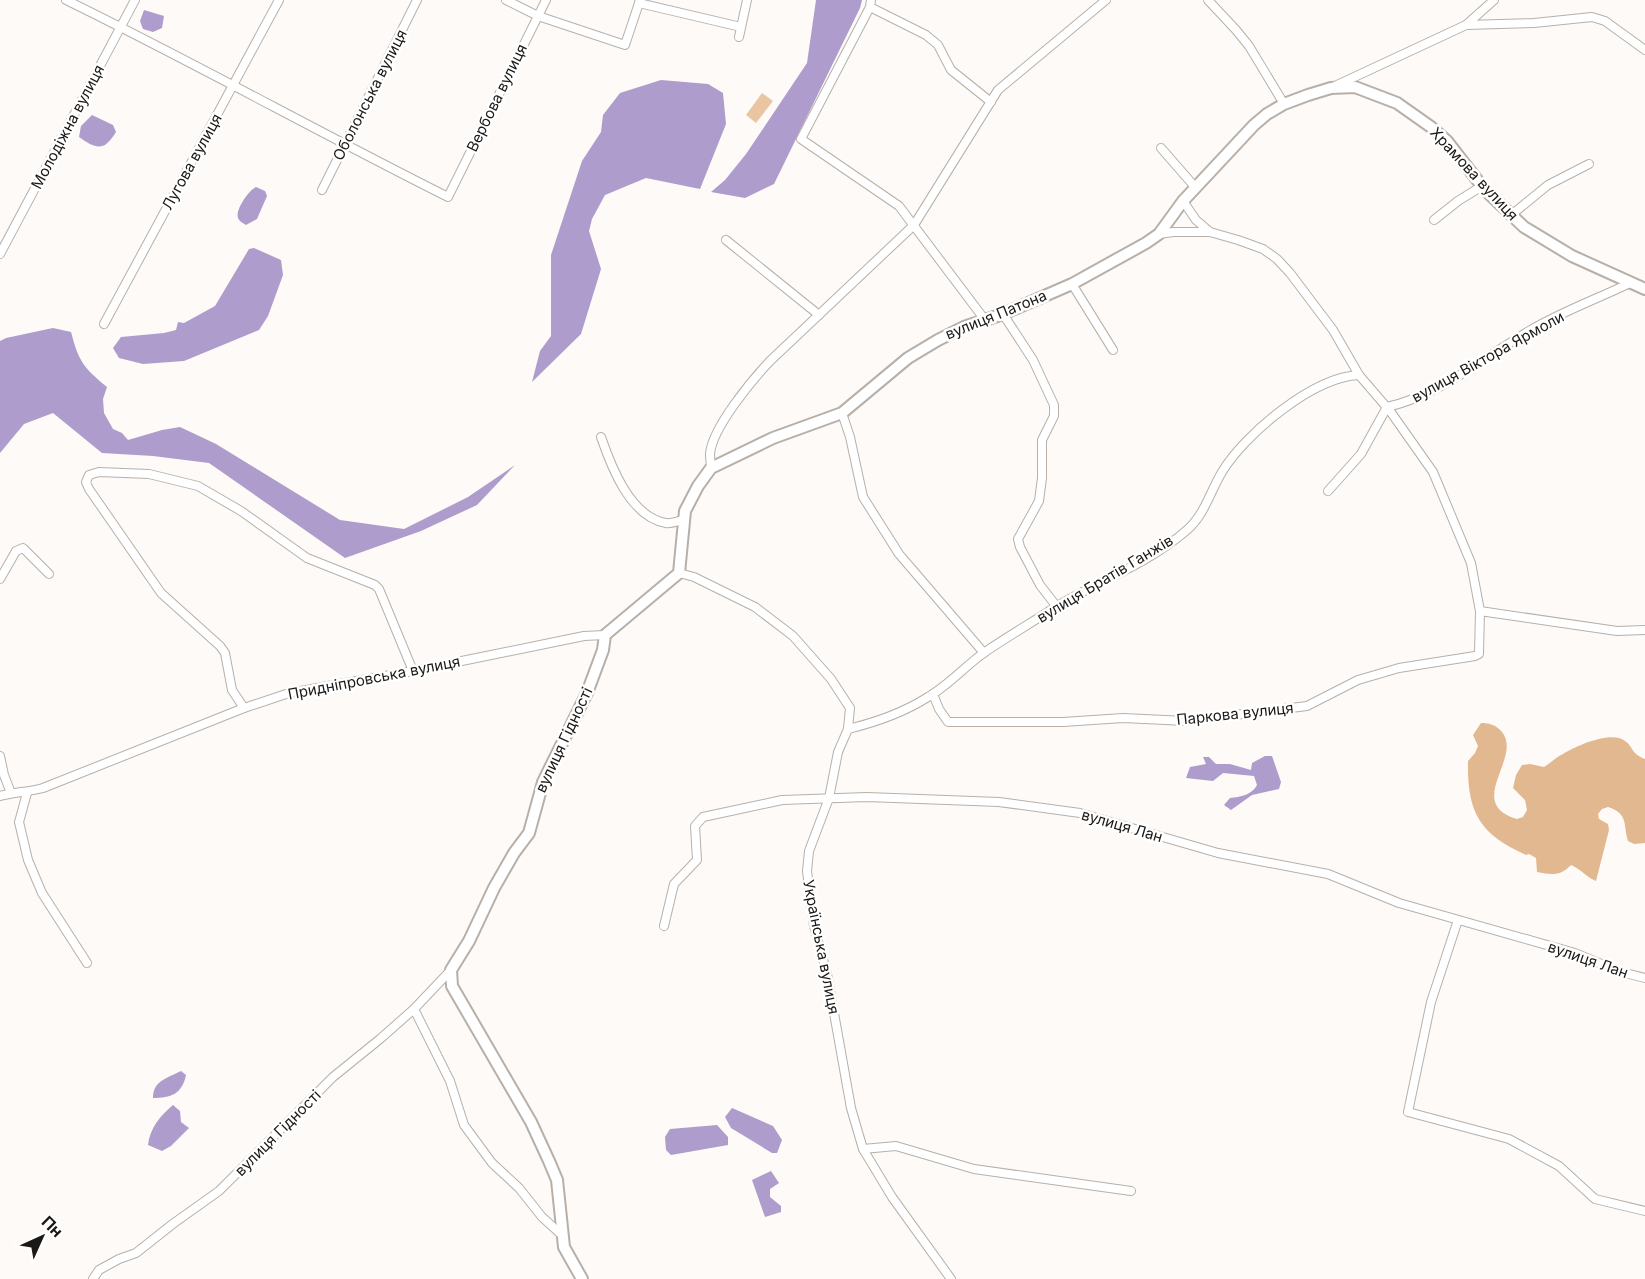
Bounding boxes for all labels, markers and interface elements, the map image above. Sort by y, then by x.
street label: Оболонська вулиця [328,26,411,163]
street label: Вербова вулиця [462,41,531,155]
street label: Молодіжна вулиця [27,61,108,192]
street label: Лугова вулиця [157,110,226,213]
street label: Храмова вулиця [1426,123,1522,224]
street label: вулиця Патона [942,286,1049,344]
street label: вулиця Віктора Ярмоли [1408,307,1567,406]
street label: вулиця Братів Ганжів [1033,530,1176,627]
street label: Придніпровська вулиця [286,651,462,704]
street label: вулиця Гідності [531,684,596,796]
street label: Паркова вулиця [1175,698,1294,729]
street label: вулиця Лан [1079,805,1165,846]
street label: Українська вулиця [799,878,844,1016]
street label: вулиця Лан [1545,937,1631,982]
street label: вулиця Гідності [231,1086,325,1180]
north arrow [12,1207,72,1267]
text: Пн [38,1212,67,1241]

